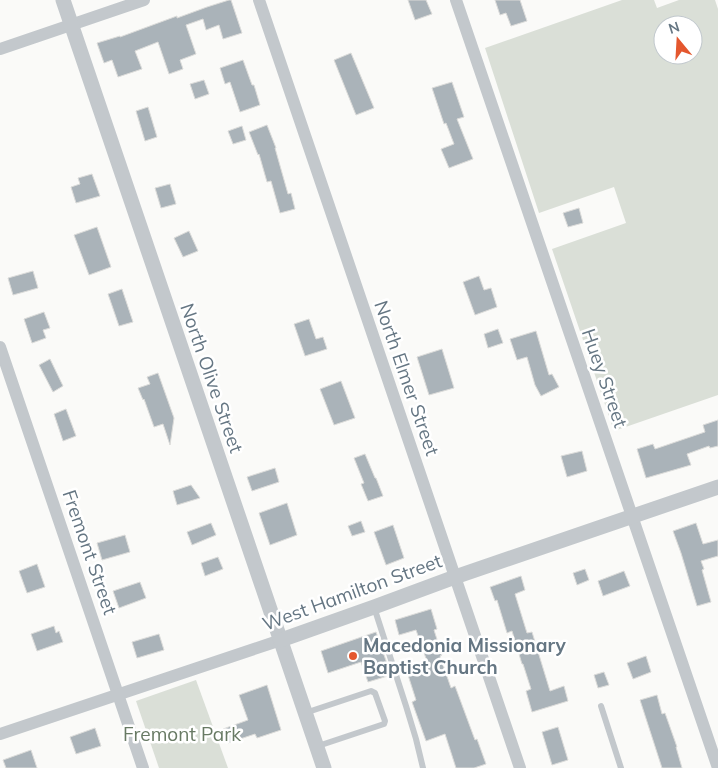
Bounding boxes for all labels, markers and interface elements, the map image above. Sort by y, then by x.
north arrow [653,15,703,65]
text: N [666,17,682,38]
street label: North Elmer Street [369,297,445,459]
street label: North Olive Street [175,300,249,456]
street label: Huey Street [577,325,633,431]
street label: Fremont Street [57,486,123,618]
street label: West Hamilton Street [259,548,445,636]
place label: Macedonia Missionary Baptist Church [363,633,567,679]
marker: Macedonia Missionary Baptist Church [347,650,359,662]
park label: Fremont Park [123,722,241,746]

